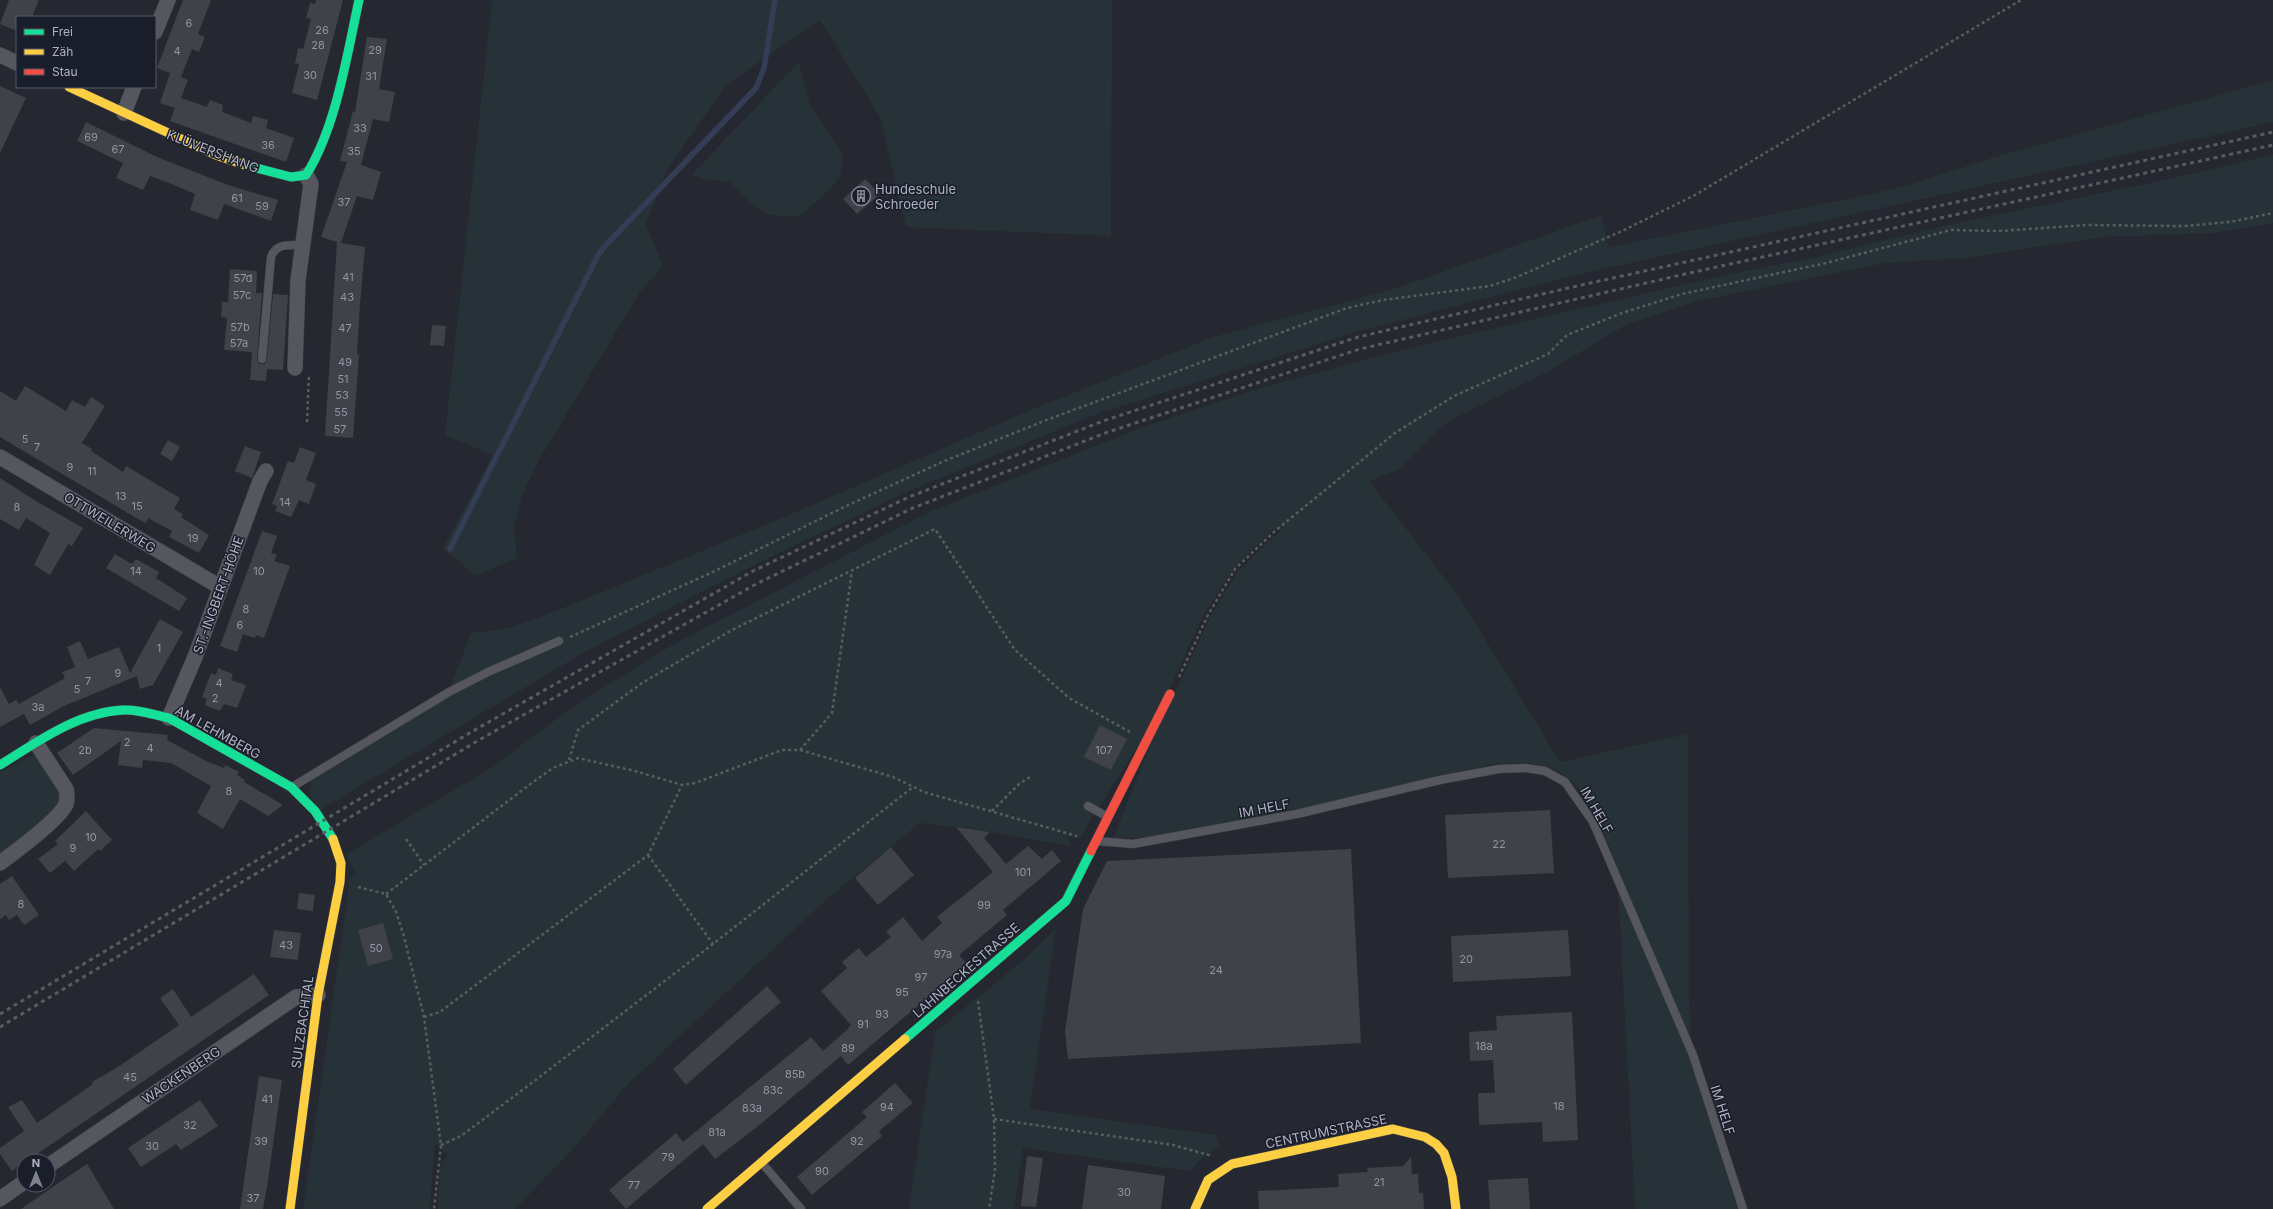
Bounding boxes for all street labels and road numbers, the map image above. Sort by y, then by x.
street label: KLÜVERSHANG [165,126,261,176]
street label: OTTWEILERWEG [61,488,159,556]
street label: ST.-INGBERT-HÖHE [189,534,247,656]
street label: AM LEHMBERG [172,702,264,762]
street label: IM HELF [1577,784,1617,836]
street label: IM HELF [1237,795,1291,821]
street label: LAHNBECKESTRASSE [909,919,1023,1021]
street label: SULZBACHTAL [288,975,316,1069]
street label: WACKENBERG [139,1043,223,1107]
street label: IM HELF [1707,1083,1739,1137]
street label: CENTRUMSTRASSE [1264,1110,1388,1152]

